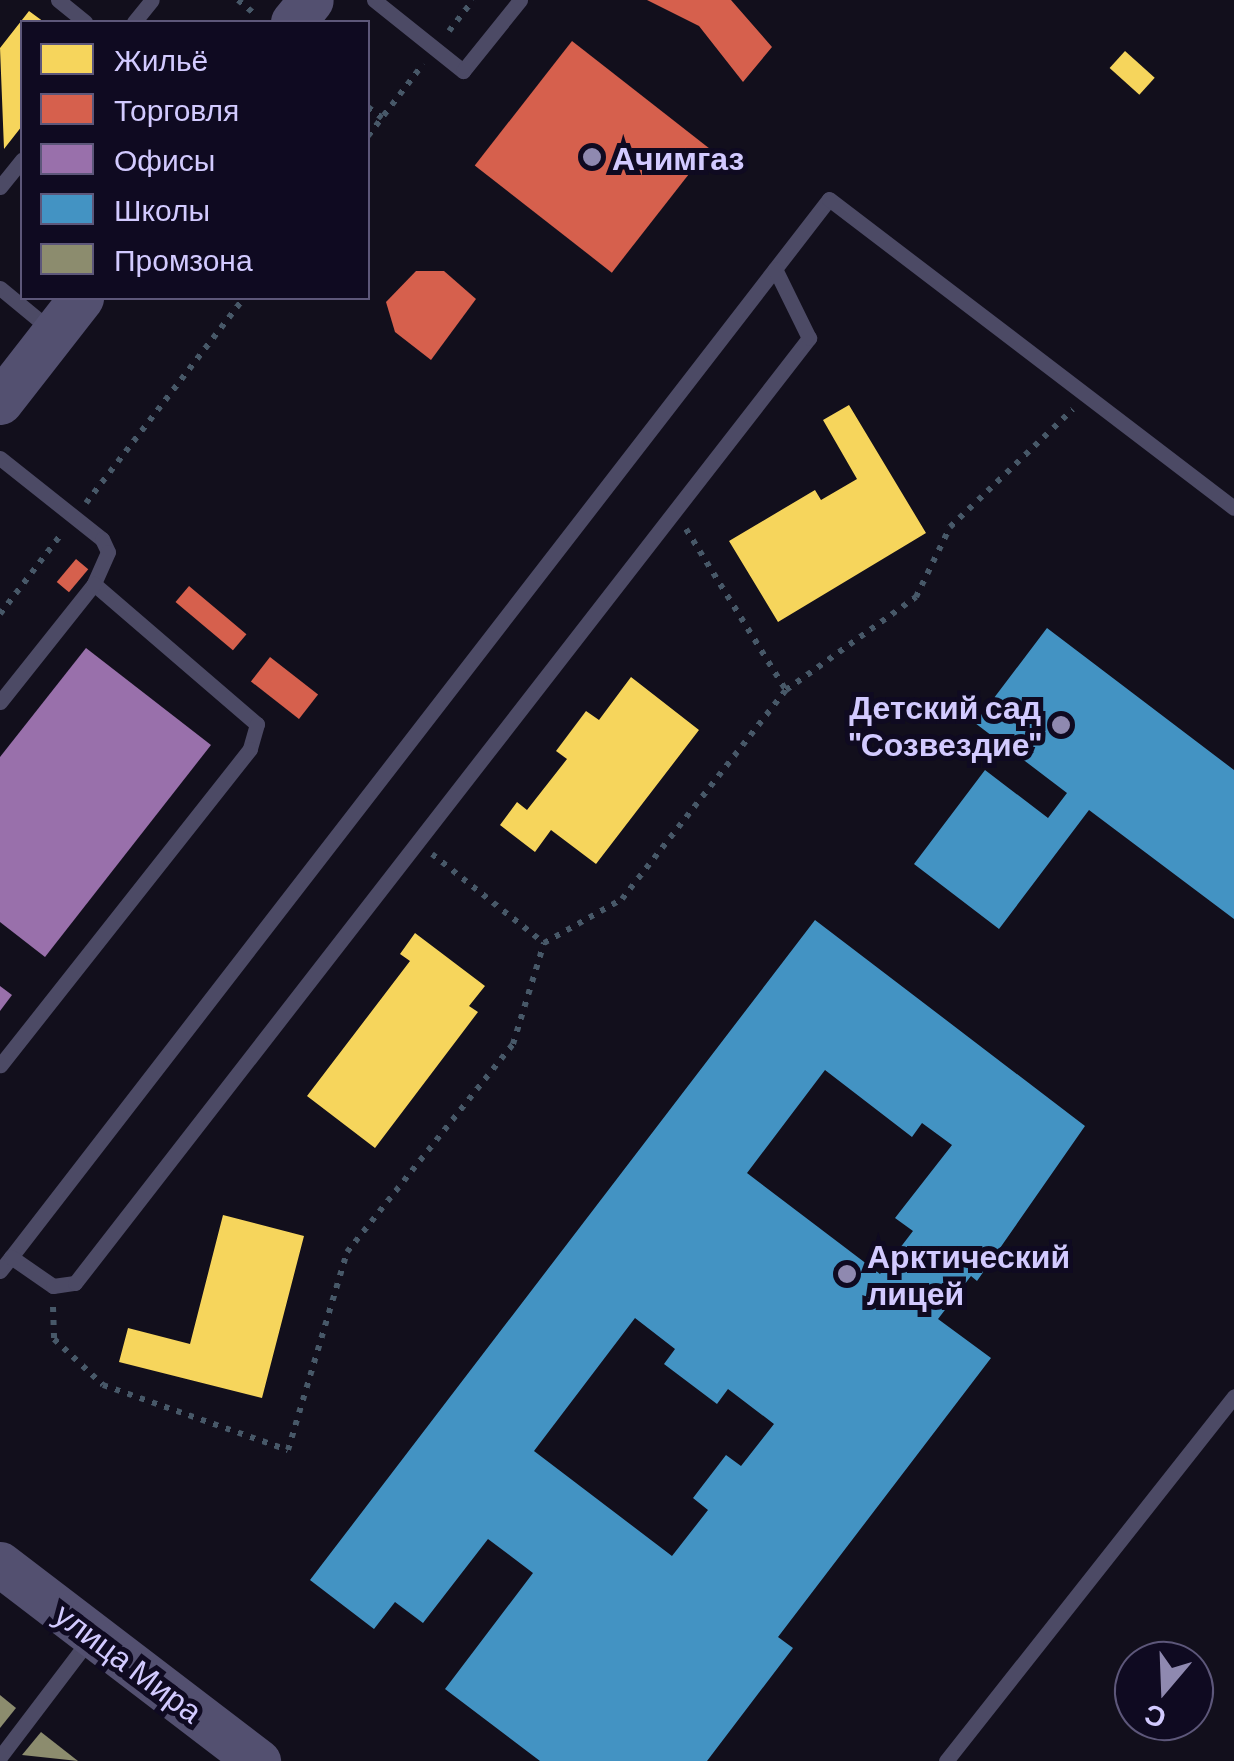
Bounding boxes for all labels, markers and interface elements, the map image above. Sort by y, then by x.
legend [20,20,370,300]
text: Жильё [114,41,208,77]
text: Торговля [114,91,239,127]
place label: Ачимгаз [612,138,744,176]
text: Офисы [114,141,215,177]
marker: Ачимгаз [581,146,603,168]
text: Школы [114,191,210,227]
text: Промзона [114,241,253,277]
place label: Детский сад "Созвездие" [849,688,1041,763]
marker: Детский сад "Созвездие" [1050,714,1072,736]
place label: Арктический лицей [867,1237,1070,1312]
marker: Арктический лицей [836,1263,858,1285]
street label: улица Мира [48,1594,210,1730]
north arrow [1114,1641,1214,1741]
text: С [1140,1698,1170,1737]

